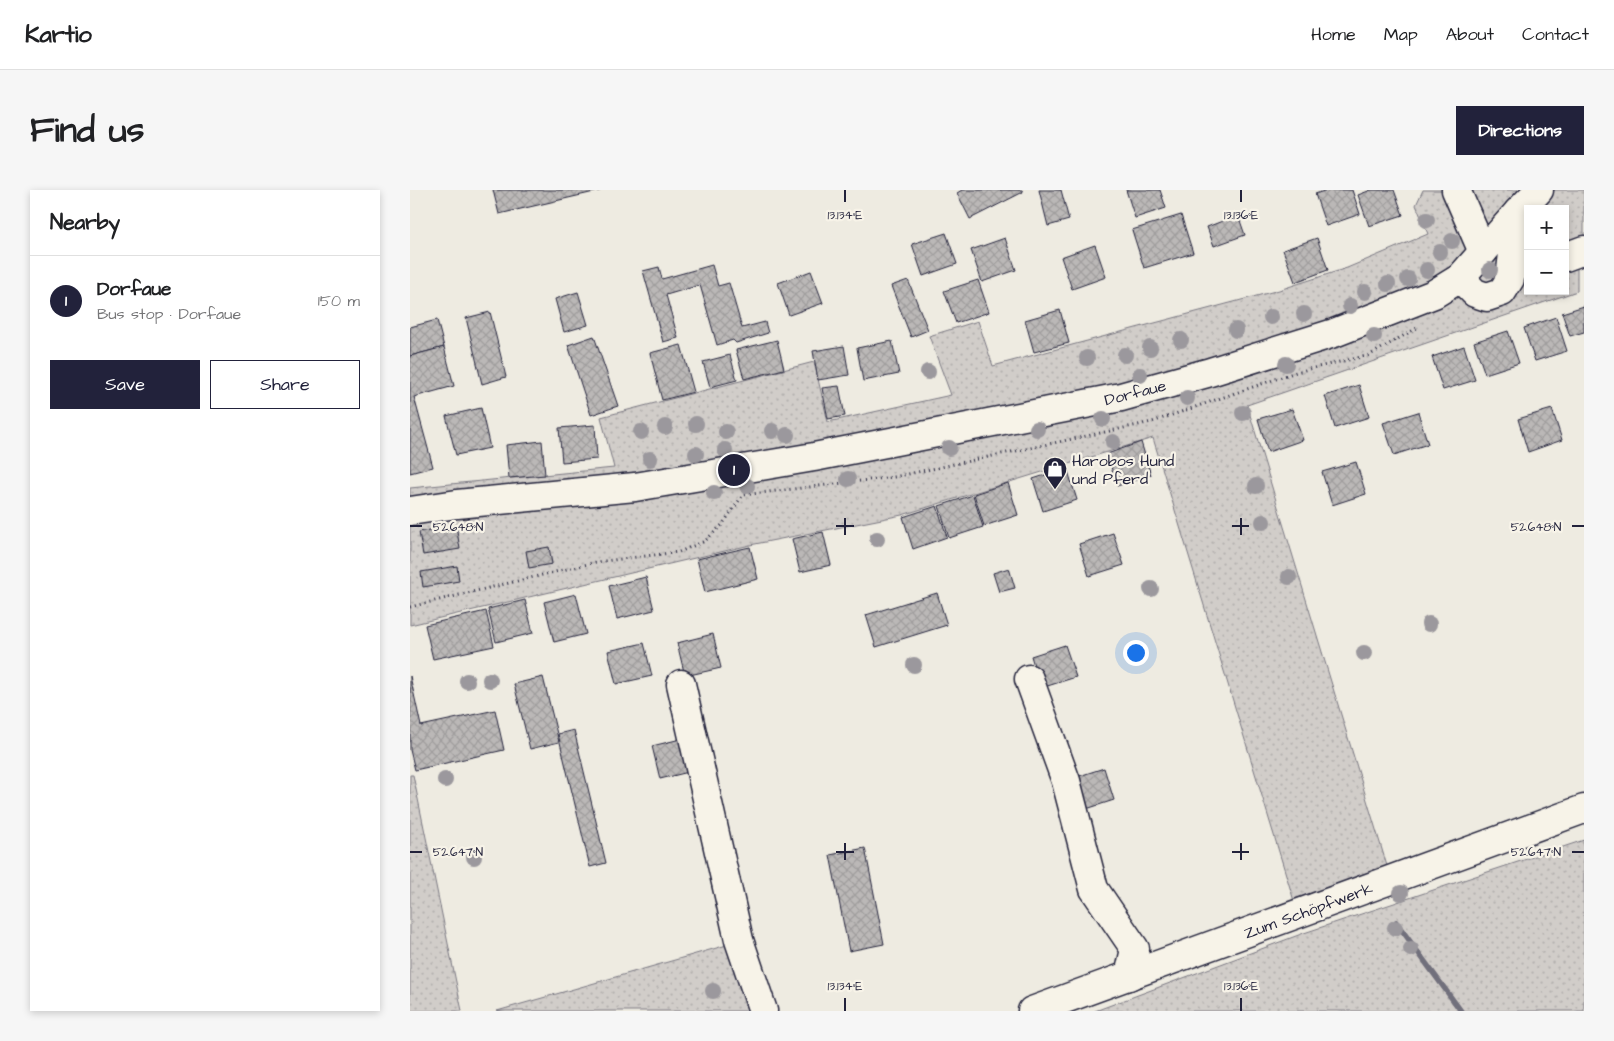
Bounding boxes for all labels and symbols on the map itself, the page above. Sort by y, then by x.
text: 13.134°E [828,207,862,224]
text: 13.136°E [1224,207,1258,224]
street label: Dorfaue [1102,375,1169,411]
place label: Harobos Hund und Pferd [1072,450,1174,490]
pin: 1 [718,451,750,489]
shop icon: Harobos Hund und Pferd [1042,456,1068,490]
text: 52.648°N [433,519,484,536]
text: 52.648°N [1511,519,1562,536]
your location [1123,640,1149,666]
text: 52.647°N [433,844,484,861]
text: 52.647°N [1511,844,1562,861]
street label: Zum Schöpfwerk [1241,877,1376,944]
text: 13.134°E [828,978,862,995]
text: 13.136°E [1224,978,1258,995]

